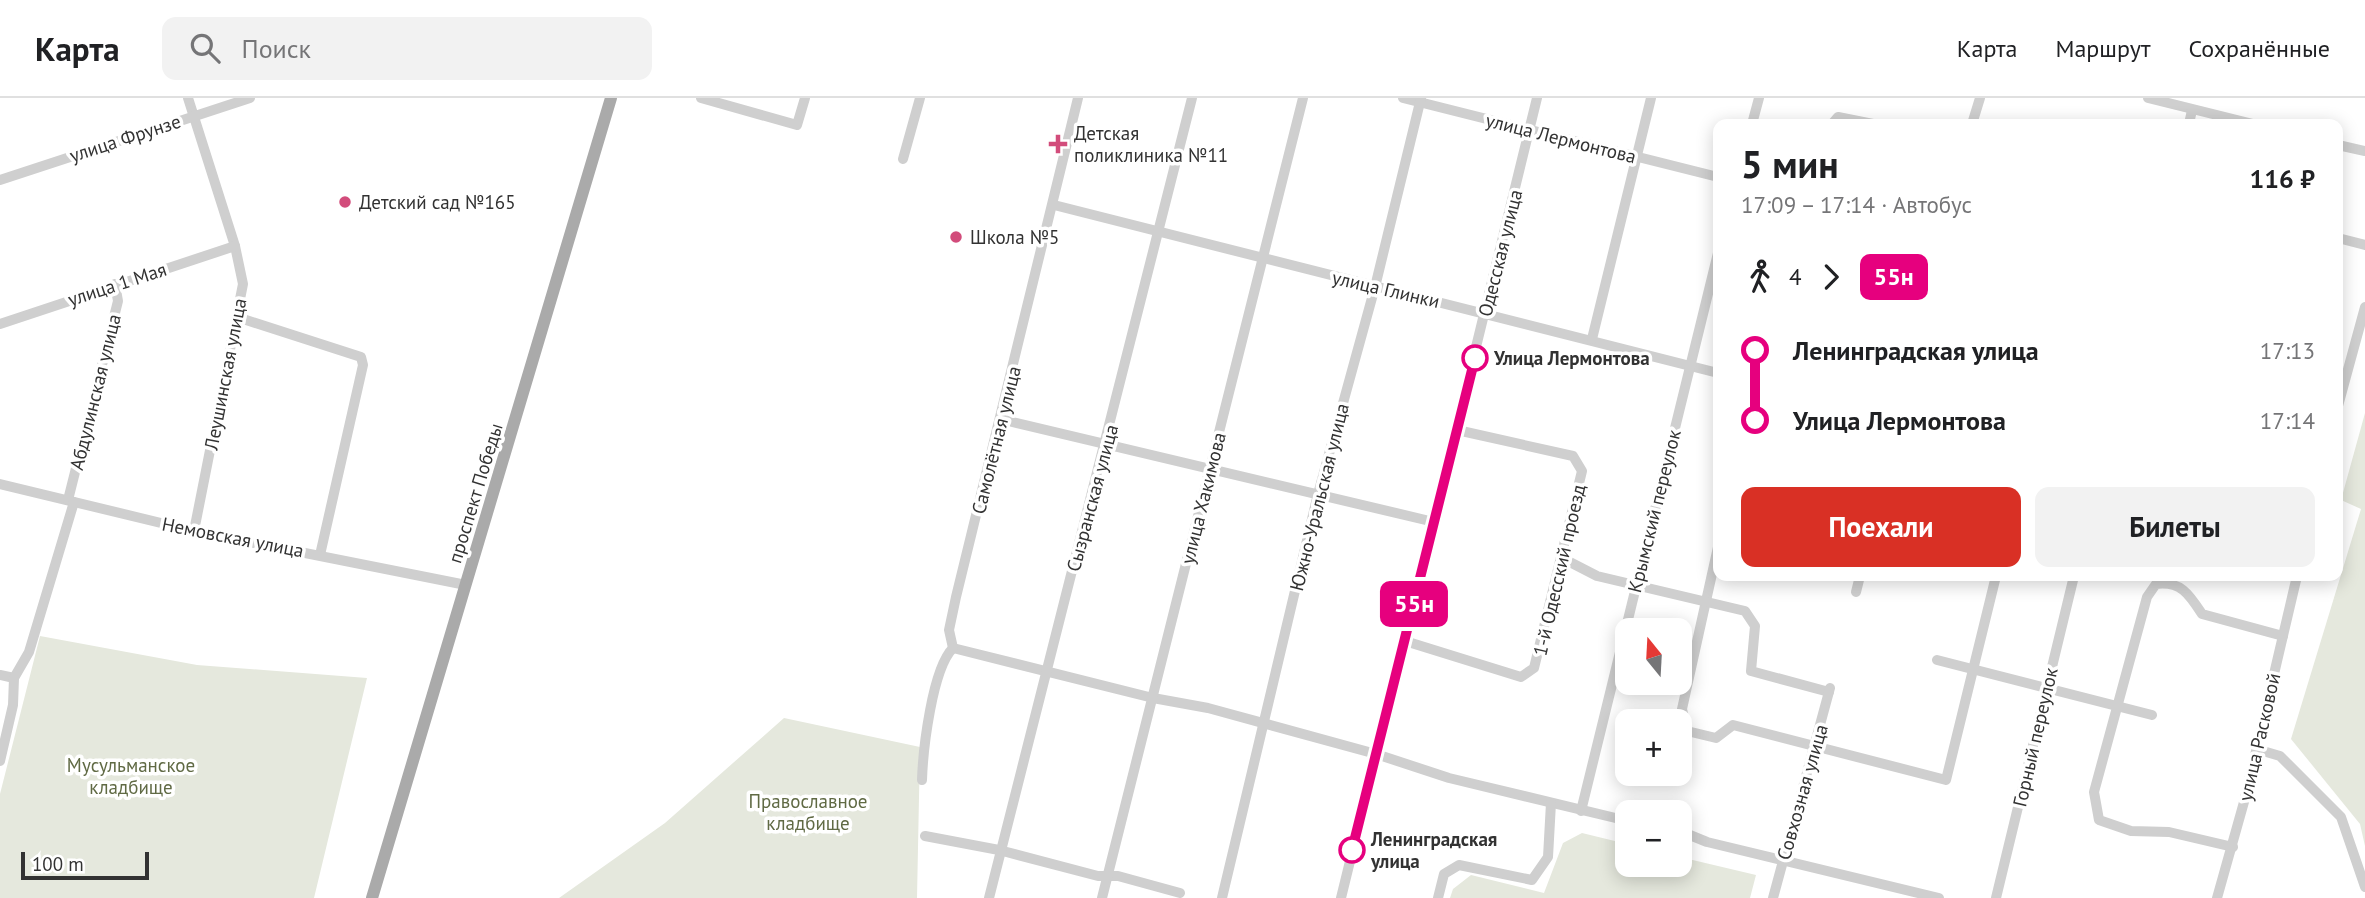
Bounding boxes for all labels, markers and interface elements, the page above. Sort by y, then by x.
search box [162,17,652,80]
text: Карта [35,27,120,70]
icon: search [186,29,224,67]
text: Поиск [242,32,311,65]
text: Карта [1957,33,2017,64]
text: Маршрут [2055,33,2150,64]
text: Сохранённые [2188,33,2330,64]
street label: улица Лермонтова [1483,108,1639,168]
street label: улица Фрунзе [66,109,184,167]
place label: Детская поликлиника №11 [1074,121,1228,167]
marker: Детская поликлиника №11 [1048,134,1068,154]
text: 5 мин [1741,139,1839,188]
text: 116 ₽ [2249,162,2315,195]
street label: Одесская улица [1473,187,1527,319]
place label: Детский сад №165 [359,190,516,214]
text: 17:09 – 17:14 · Автобус [1741,190,1972,219]
marker: Детский сад №165 [337,194,353,210]
place label: Школа №5 [970,225,1059,249]
marker: Школа №5 [948,229,964,245]
street label: улица 1 Мая [65,257,169,311]
icon: walk [1741,258,1779,296]
icon: forward [1812,258,1850,296]
text: 55н [1874,261,1914,292]
text: 4 [1789,262,1802,291]
street label: улица Глинки [1330,265,1442,313]
street label: Леушинская улица [198,296,251,453]
street label: Абдулинская улица [64,312,126,472]
text: Ленинградская улица [1793,334,2039,367]
text: 17:13 [2260,336,2315,365]
marker: Улица Лермонтова [1462,345,1488,371]
place label: Улица Лермонтова [1493,346,1650,370]
street label: Самолётная улица [966,364,1026,516]
street label: Южно-Уральская улица [1284,401,1354,593]
text: Улица Лермонтова [1793,404,2006,437]
text: 17:14 [2260,406,2315,435]
street label: проспект Победы [442,420,508,566]
street label: Сызранская улица [1061,422,1123,574]
street label: Крымский переулок [1622,427,1686,595]
street label: улица Хакимова [1175,430,1231,566]
street label: 1-й Одесский проезд [1528,482,1590,658]
button: Поехали [1741,487,2021,567]
button: Билеты [2035,487,2315,567]
street label: Немовская улица [160,511,306,563]
line badge: 55н [1374,581,1454,627]
text: 55н [1394,588,1434,619]
north arrow [1615,618,1692,695]
map controls [1615,618,1692,877]
street label: Горный переулок [2007,665,2063,809]
street label: улица Расковой [2233,671,2285,803]
button: + [1615,709,1692,786]
street label: Совхозная улица [1771,721,1833,863]
park label: Мусульманское кладбище [67,753,195,799]
park label: Православное кладбище [749,789,868,835]
button: − [1615,800,1692,877]
place label: Ленинградская улица [1370,827,1497,873]
marker: Ленинградская улица [1339,837,1365,863]
scale bar [21,849,149,881]
text: 100 m [32,852,84,876]

